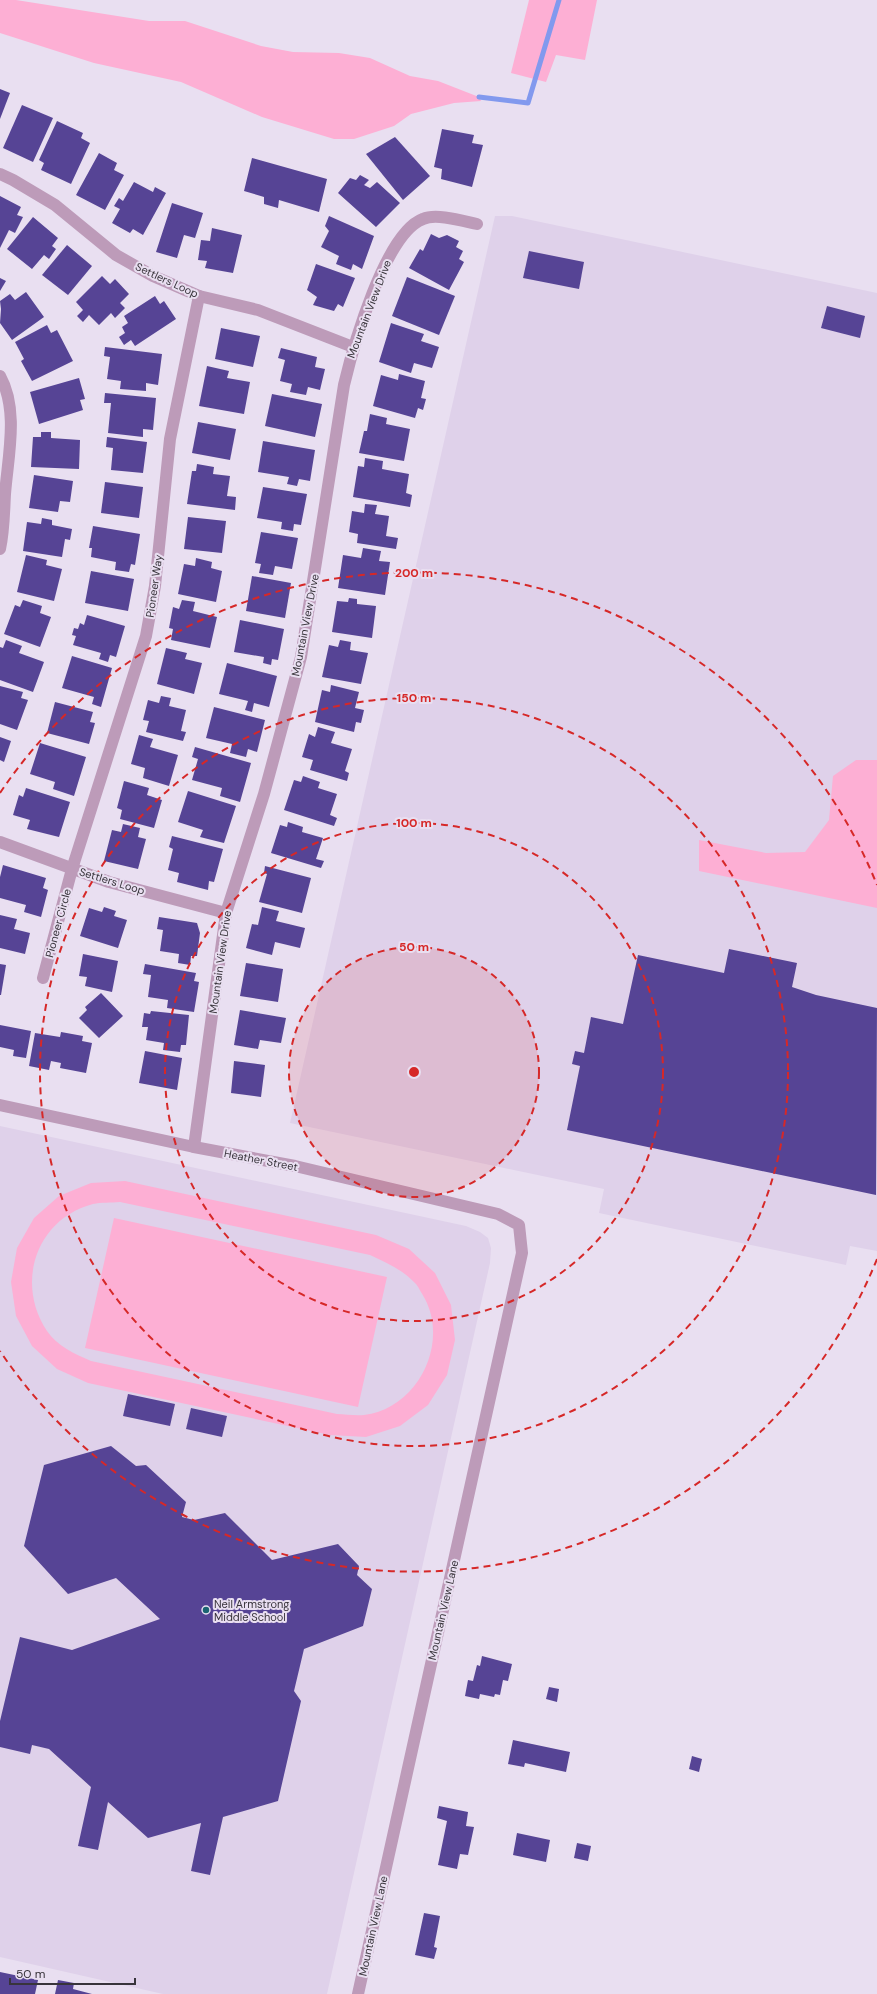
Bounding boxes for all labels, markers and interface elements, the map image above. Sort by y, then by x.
street label: Mountain View Drive [344,258,394,360]
street label: Settlers Loop [133,259,201,301]
street label: Pioneer Way [143,554,165,618]
text: 200 m [395,565,433,581]
street label: Mountain View Drive [288,573,322,677]
text: 150 m [397,690,431,706]
text: 100 m [396,815,432,831]
street label: Settlers Loop [78,864,147,898]
street label: Pioneer Circle [42,887,74,959]
street label: Mountain View Drive [206,910,234,1014]
text: 50 m [399,939,429,955]
centre of rings [407,1065,421,1079]
street label: Heather Street [223,1146,299,1174]
street label: Mountain View Lane [425,1559,461,1661]
place label: Neil Armstrong Middle School [214,1597,289,1624]
marker: Neil Armstrong Middle School [201,1605,211,1615]
street label: Mountain View Lane [356,1875,390,1977]
scale bar [10,1960,135,1986]
text: 50 m [16,1966,45,1982]

